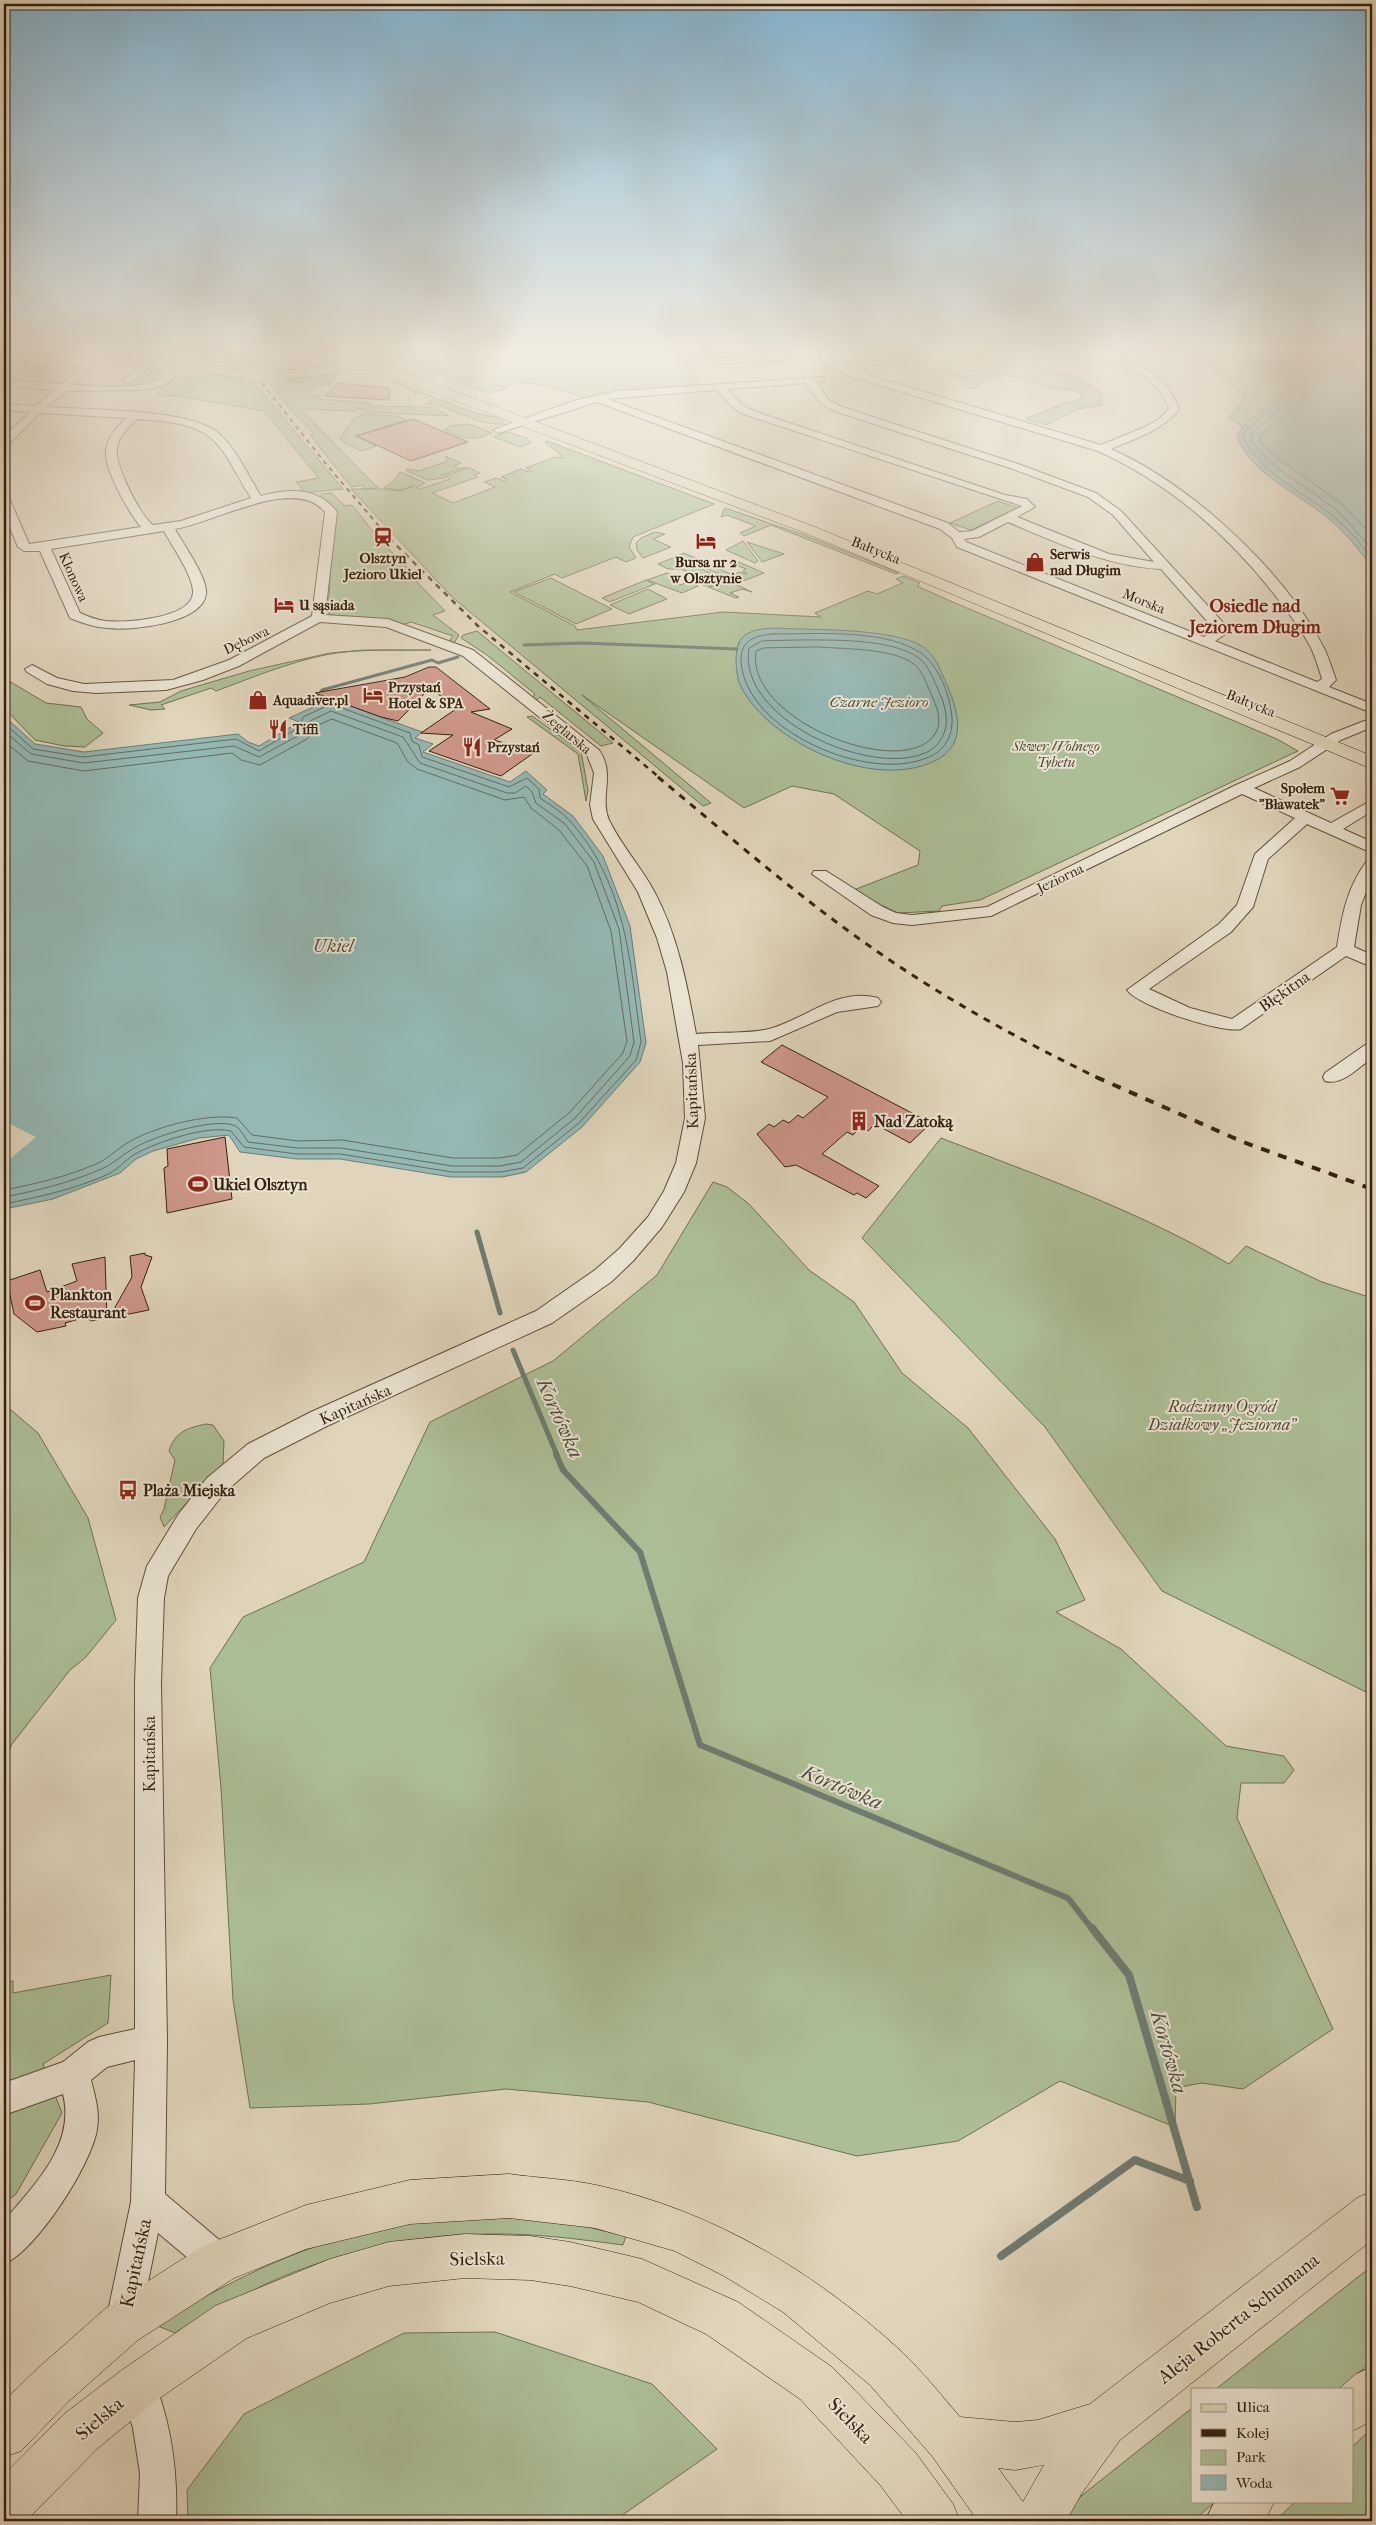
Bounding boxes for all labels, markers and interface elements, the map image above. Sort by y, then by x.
station icon: Olsztyn Jezioro Ukiel [372,526,394,548]
hotel icon: Bursa nr 2 w Olsztynie [695,530,717,552]
street label: Bałtycka [849,533,903,568]
place label: Serwis nad Długim [1049,546,1121,579]
street label: Klonowa [55,550,92,605]
place label: Olsztyn Jezioro Ukiel [342,550,422,583]
shop icon: Serwis nad Długim [1024,551,1046,573]
place label: Bursa nr 2 w Olsztynie [669,554,742,587]
street label: Morska [1120,585,1168,618]
hotel icon: U sąsiada [273,594,295,616]
district label: Osiedle nad Jeziorem Długim [1187,596,1322,638]
place label: U sąsiada [298,597,355,615]
street label: Dębowa [221,622,272,658]
place label: Przystań Hotel & SPA [388,679,464,712]
hotel icon: Przystań Hotel & SPA [362,684,384,706]
street label: Bałtycka [1224,686,1278,721]
shop icon: Aquadiver.pl [247,689,269,711]
place label: Aquadiver.pl [272,692,349,709]
water label: Czarne Jezioro [830,693,928,711]
street label: Żeglarska [539,707,595,758]
restaurant icon: Tiffi [267,718,289,740]
place label: Tiffi [292,721,319,738]
restaurant icon: Przystań [461,736,483,758]
park label: Skwer Wolnego Tybetu [1011,738,1100,771]
place label: Przystań [487,739,541,756]
place label: Społem "Bławatek" [1258,780,1326,813]
supermarket icon: Społem "Bławatek" [1329,785,1351,807]
street label: Jeziorna [1033,860,1087,897]
water label: Ukiel [313,936,356,957]
street label: Błękitna [1255,967,1314,1016]
street label: Kapitańska [681,1052,702,1129]
building icon: Nad Zatoką [848,1110,870,1132]
place label: Nad Zatoką [874,1112,953,1132]
sports icon: Ukiel Olsztyn [187,1173,209,1195]
place label: Ukiel Olsztyn [212,1175,308,1195]
place label: Plankton Restaurant [50,1285,127,1322]
sports icon: Plankton Restaurant [24,1292,46,1314]
water label: Kortówka [531,1372,588,1462]
street label: Kapitańska [316,1380,394,1429]
park label: Rodzinny Ogród Działkowy „Jeziorna” [1147,1397,1298,1434]
bus stop icon: Plaża Miejska [117,1479,139,1501]
place label: Plaża Miejska [143,1481,236,1500]
street label: Kapitańska [140,1715,159,1792]
water label: Kortówka [796,1758,886,1815]
water label: Kortówka [1145,2006,1192,2096]
street label: Kapitańska [116,2216,156,2310]
street label: Sielska [449,2248,505,2270]
street label: Aleja Roberta Schumana [1153,2249,1324,2389]
legend [1191,2388,1354,2502]
street label: Sielska [71,2392,128,2445]
street label: Sielska [823,2393,878,2448]
text: Ulica [1236,2398,1271,2416]
text: Kolej [1236,2424,1269,2442]
text: Park [1236,2448,1266,2466]
text: Woda [1235,2474,1273,2492]

